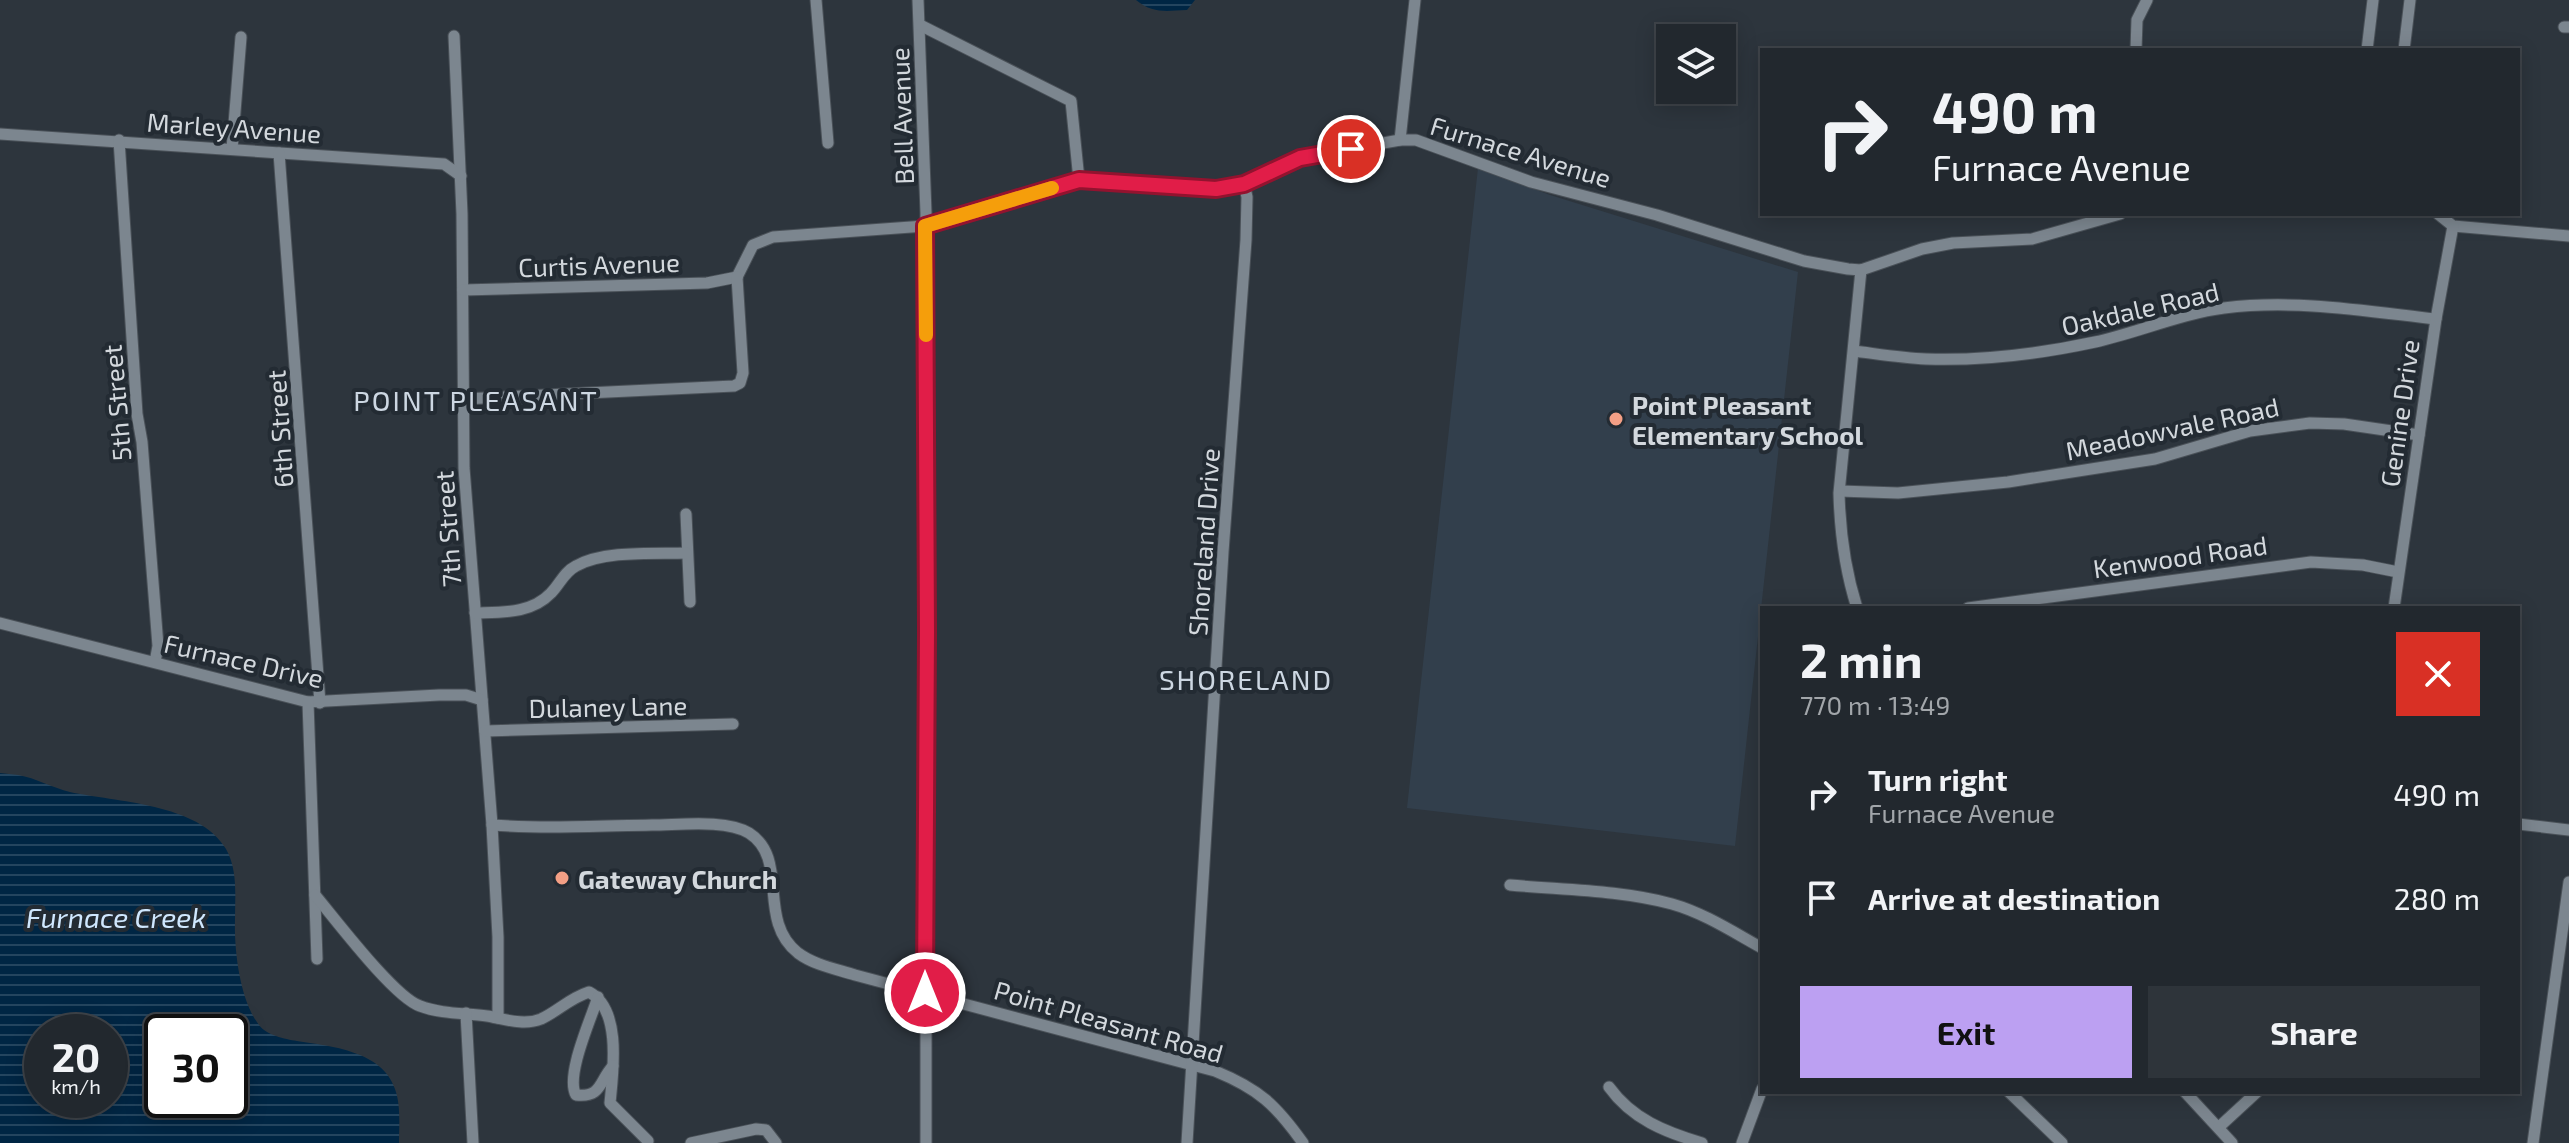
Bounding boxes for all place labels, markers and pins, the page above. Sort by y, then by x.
pin [1317,115,1385,183]
place label: Point Pleasant Elementary School [1632,389,1864,451]
marker: Point Pleasant Elementary School [1607,410,1625,428]
place label: Gateway Church [578,863,777,895]
marker: Gateway Church [553,869,571,887]

